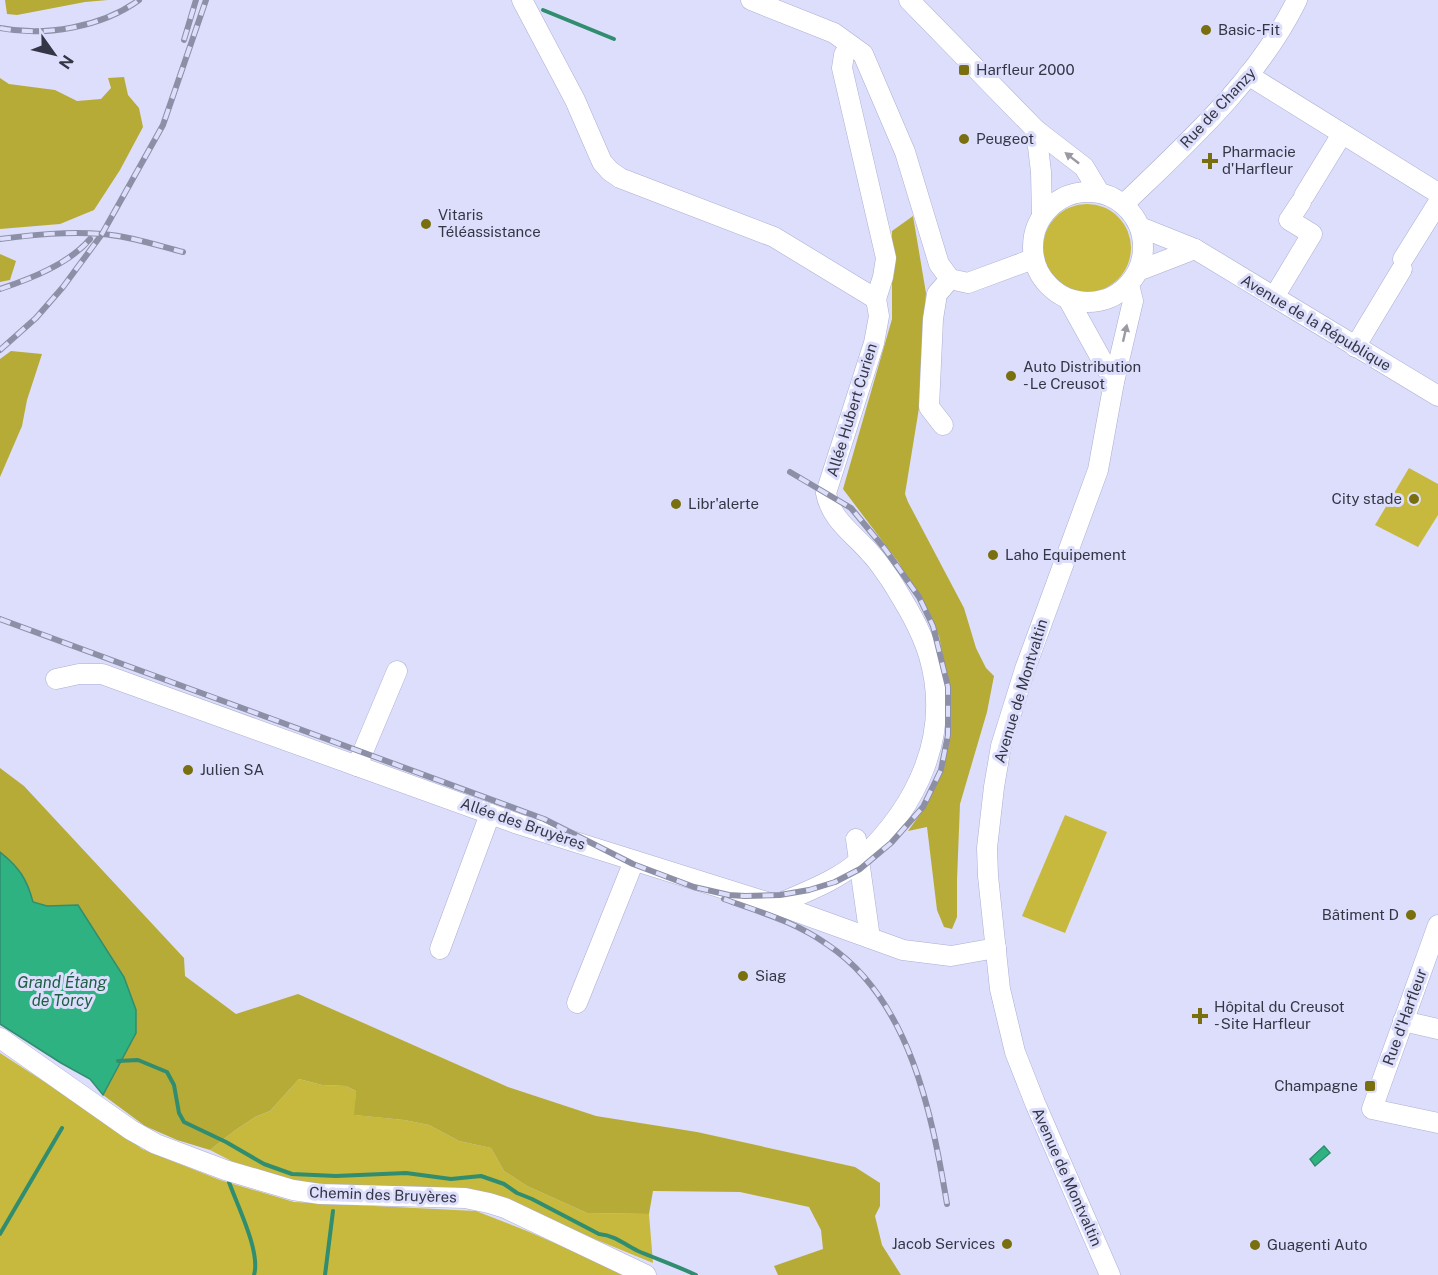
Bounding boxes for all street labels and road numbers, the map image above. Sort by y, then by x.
street label: Rue de Chanzy [1176,64,1259,151]
street label: Avenue de la République [1238,271,1394,374]
street label: Allée Hubert Curien [823,341,880,479]
street label: Avenue de Montvaltin [991,617,1051,765]
street label: Allée des Bruyères [459,794,588,853]
street label: Rue d'Harfleur [1379,966,1430,1068]
street label: Avenue de Montvaltin [1029,1105,1106,1249]
street label: Chemin des Bruyères [309,1183,457,1206]

